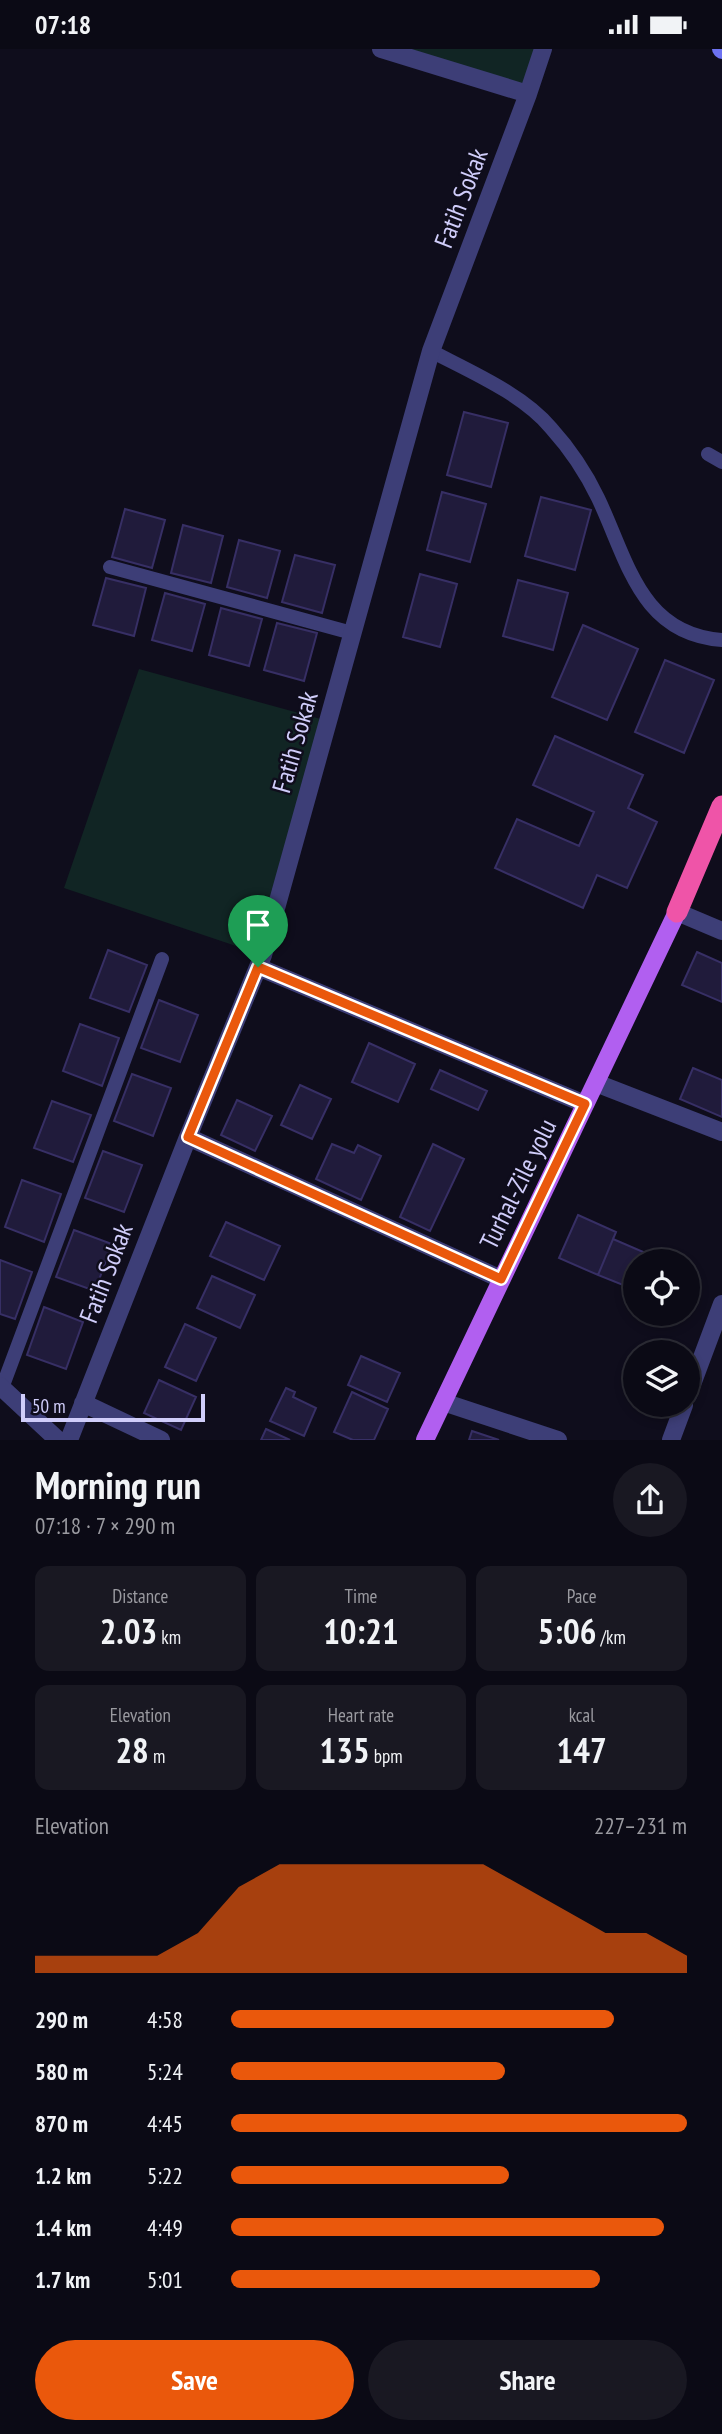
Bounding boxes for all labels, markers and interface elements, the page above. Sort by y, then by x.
text: 07:18 [35,8,91,41]
street label: Fatih Sokak [427,143,495,252]
street label: Fatih Sokak [264,687,325,796]
pin [228,895,288,967]
icon: arrive [239,906,277,944]
street label: Turhal-Zile yolu [472,1113,563,1254]
street label: Fatih Sokak [72,1218,140,1327]
map controls [623,1249,700,1417]
button: locate [623,1249,700,1326]
button: layers [623,1340,700,1417]
scale bar [21,1391,205,1423]
text: 50 m [32,1394,66,1418]
text: Morning run [35,1460,201,1509]
button: share [613,1463,687,1537]
text: 07:18 · 7 × 290 m [35,1511,175,1540]
text: Distance [112,1584,168,1608]
text: Time [345,1584,377,1608]
text: Pace [567,1584,597,1608]
text: 2.03 [100,1608,157,1654]
text: 10:21 [323,1608,399,1654]
text: 5:06 [537,1608,596,1654]
text: km [157,1625,181,1649]
text: /km [596,1625,626,1649]
text: Elevation [110,1703,171,1727]
text: Heart rate [328,1703,394,1727]
text: kcal [569,1703,595,1727]
text: 28 [115,1727,149,1773]
text: 135 [319,1727,370,1773]
text: 147 [557,1727,607,1773]
text: m [149,1744,165,1768]
text: bpm [370,1744,403,1768]
text: Elevation [35,1811,109,1840]
text: 227–231 m [594,1811,687,1840]
text: 290 m [35,2005,88,2034]
text: 4:58 [147,2005,183,2034]
text: 580 m [35,2057,88,2086]
text: 5:24 [147,2057,183,2086]
text: 870 m [35,2109,88,2138]
text: 4:45 [147,2109,183,2138]
text: 1.2 km [35,2161,91,2190]
text: 5:22 [147,2161,183,2190]
text: 1.4 km [35,2213,91,2242]
text: 4:49 [147,2213,183,2242]
text: 1.7 km [35,2265,90,2294]
text: 5:01 [147,2265,183,2294]
button: Save [35,2340,354,2420]
button: Share [368,2340,687,2420]

